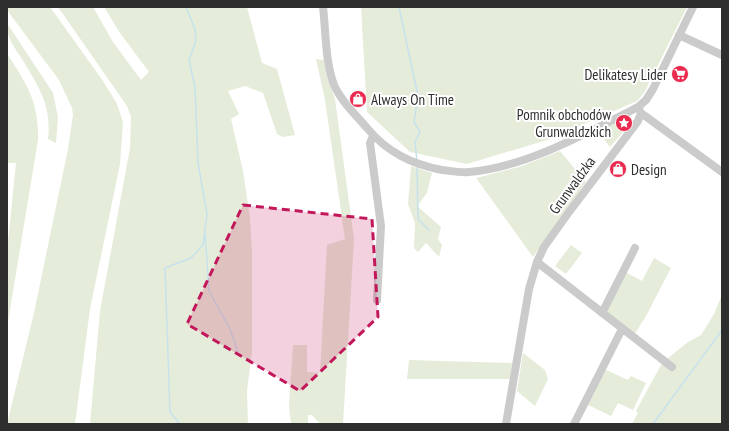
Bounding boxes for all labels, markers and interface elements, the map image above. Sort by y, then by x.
supermarket icon: Delikatesy Lider [670,64,690,84]
place label: Delikatesy Lider [584,65,668,84]
shop icon: Always On Time [348,89,368,109]
place label: Always On Time [371,90,454,109]
place label: Pomnik obchodów Grunwaldzkich [517,105,611,141]
place icon: Pomnik obchodów Grunwaldzkich [614,113,634,133]
street label: Grunwaldzka [545,152,599,218]
shop icon: Design [608,159,628,179]
place label: Design [631,160,666,179]

